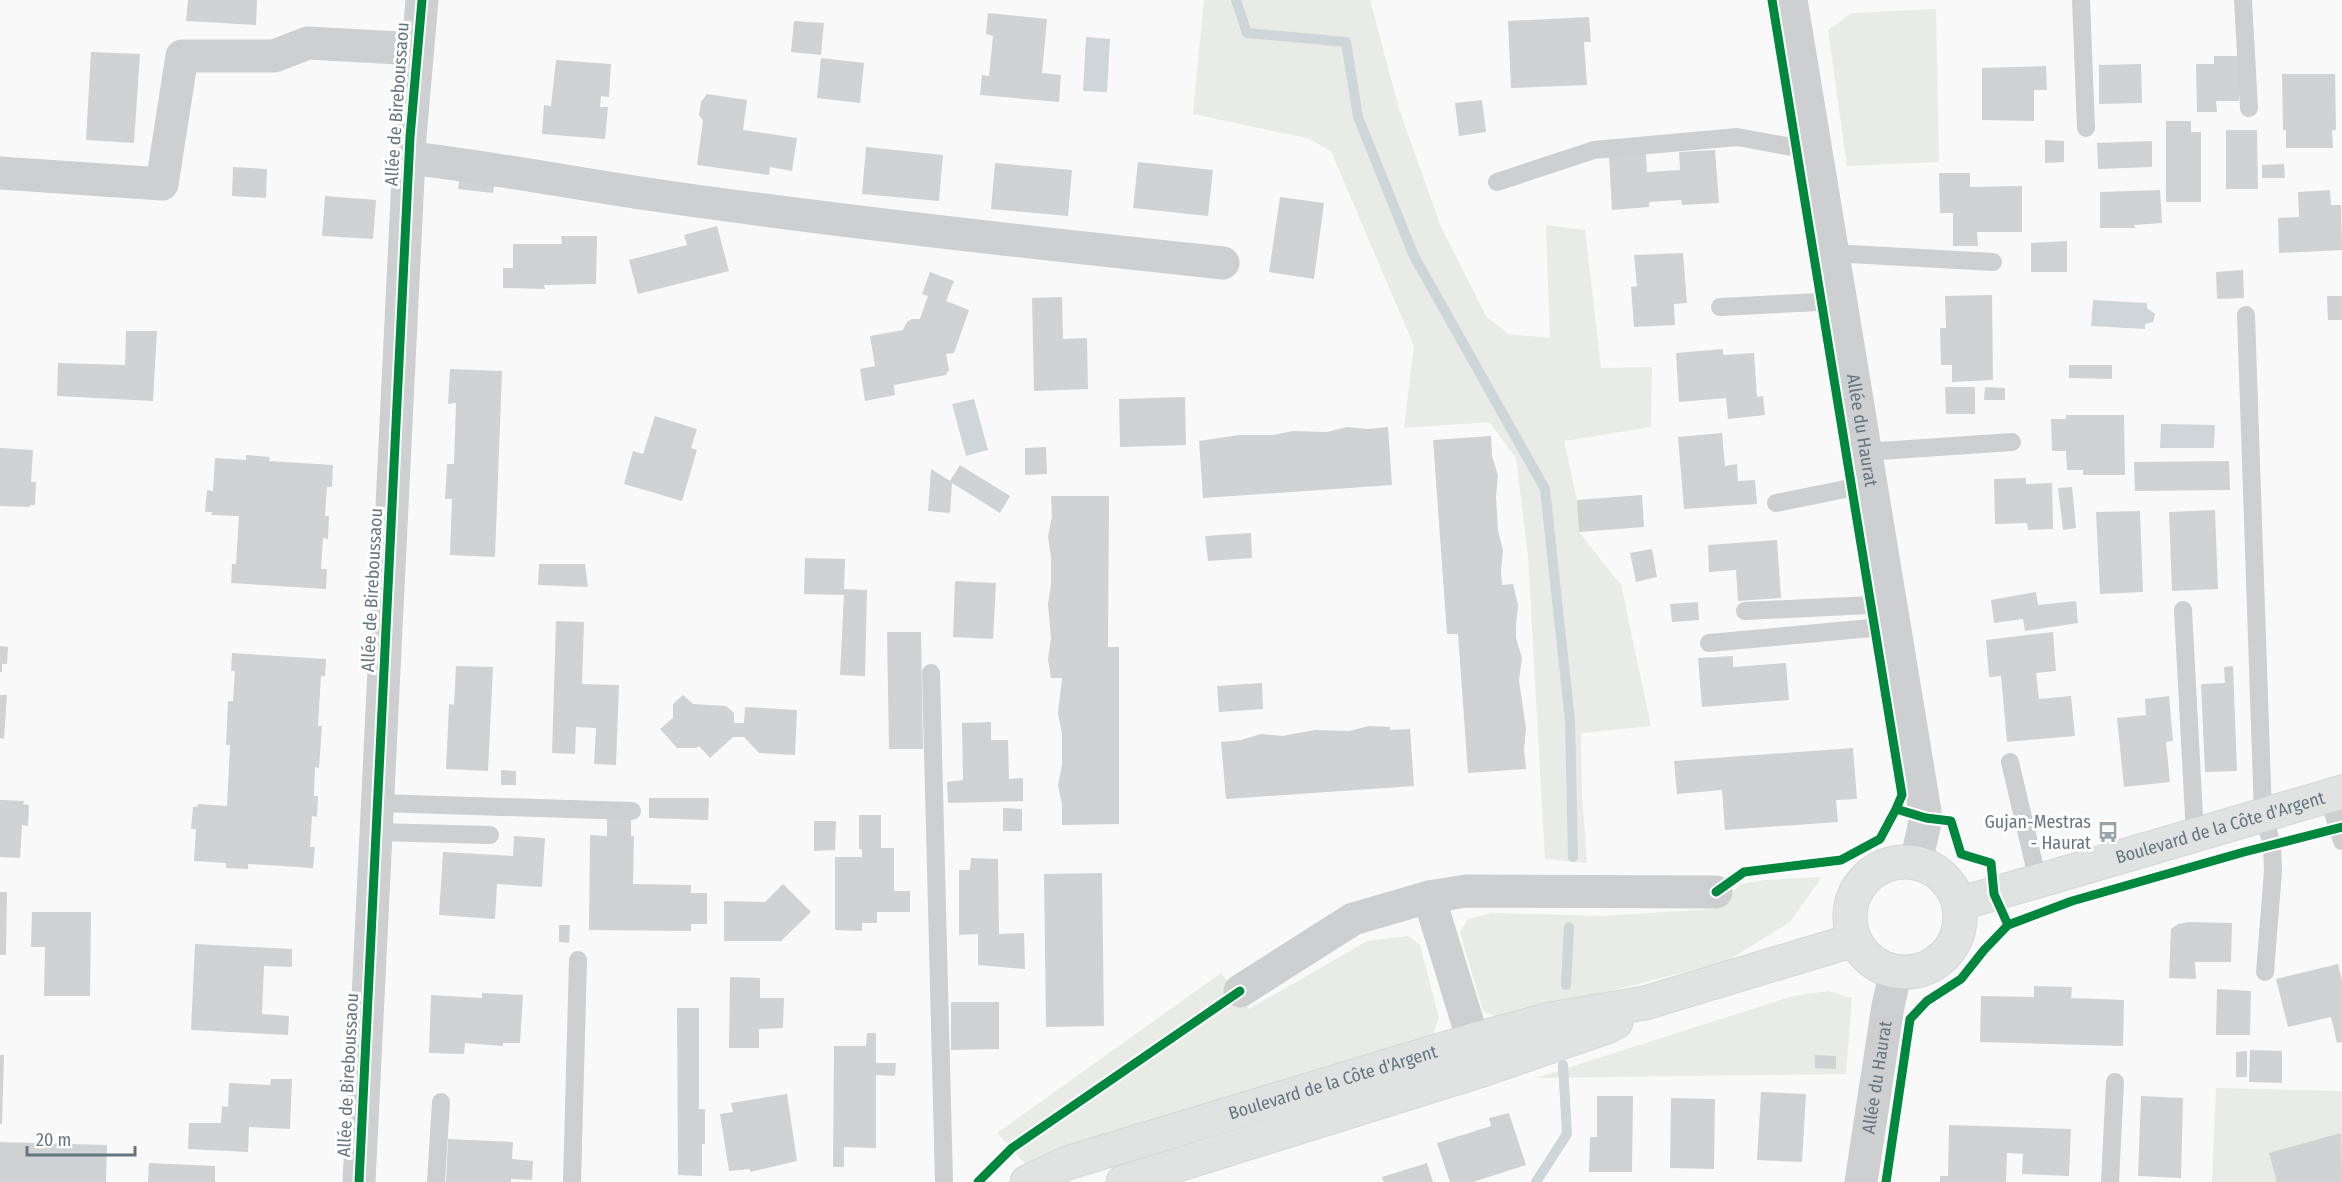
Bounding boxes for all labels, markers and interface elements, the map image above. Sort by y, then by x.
street label: Allée de Bireboussaou [380,21,414,187]
street label: Allée du Haurat [1842,372,1882,488]
street label: Allée de Bireboussaou [357,508,387,672]
street label: Boulevard de la Côte d'Argent [2113,787,2327,869]
place label: Gujan-Mestras - Haurat [1984,811,2091,854]
bus stop icon: Gujan-Mestras - Haurat [2096,820,2120,844]
street label: Allée de Bireboussaou [333,993,363,1157]
street label: Allée du Haurat [1858,1019,1897,1135]
street label: Boulevard de la Côte d'Argent [1226,1040,1440,1124]
scale bar [27,1119,135,1157]
text: 20 m [36,1129,71,1151]

